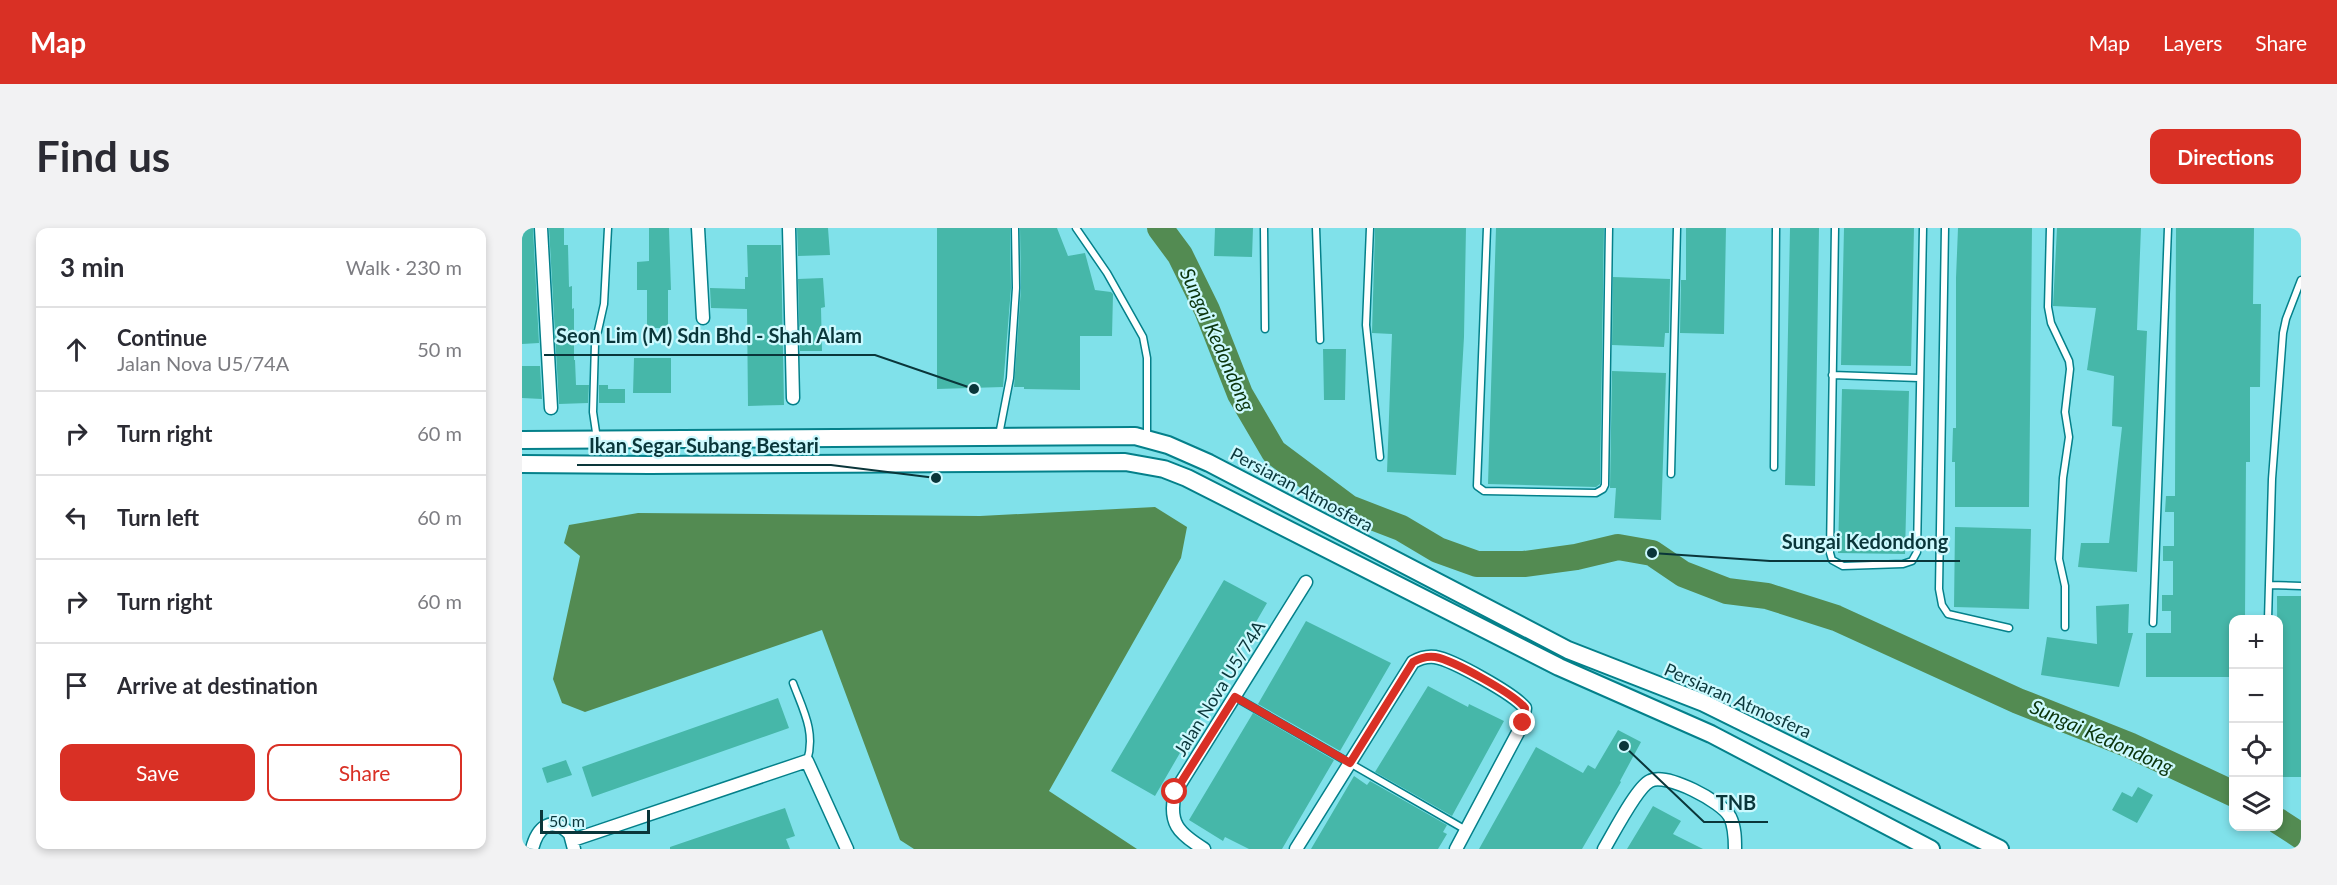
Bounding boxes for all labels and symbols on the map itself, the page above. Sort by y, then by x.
water label: Sungai Kedondong [1176,264,1260,415]
callout: Seon Lim (M) Sdn Bhd - Shah Alam [544,317,875,355]
text: Seon Lim (M) Sdn Bhd - Shah Alam [556,323,862,347]
callout: Ikan Segar Subang Bestari [577,427,831,465]
text: Ikan Segar Subang Bestari [589,433,819,457]
street label: Persiaran Atmosfera [1227,442,1377,536]
callout: Sungai Kedondong [1770,523,1960,561]
text: Sungai Kedondong [1782,529,1949,553]
street label: Jalan Nova U5/74A [1169,616,1270,760]
street label: Persiaran Atmosfera [1661,658,1815,742]
water label: Sungai Kedondong [2027,694,2178,778]
route end [1509,709,1535,735]
route start [1161,778,1187,804]
callout: TNB [1704,784,1768,822]
text: TNB [1716,790,1756,814]
scale bar [540,807,650,834]

